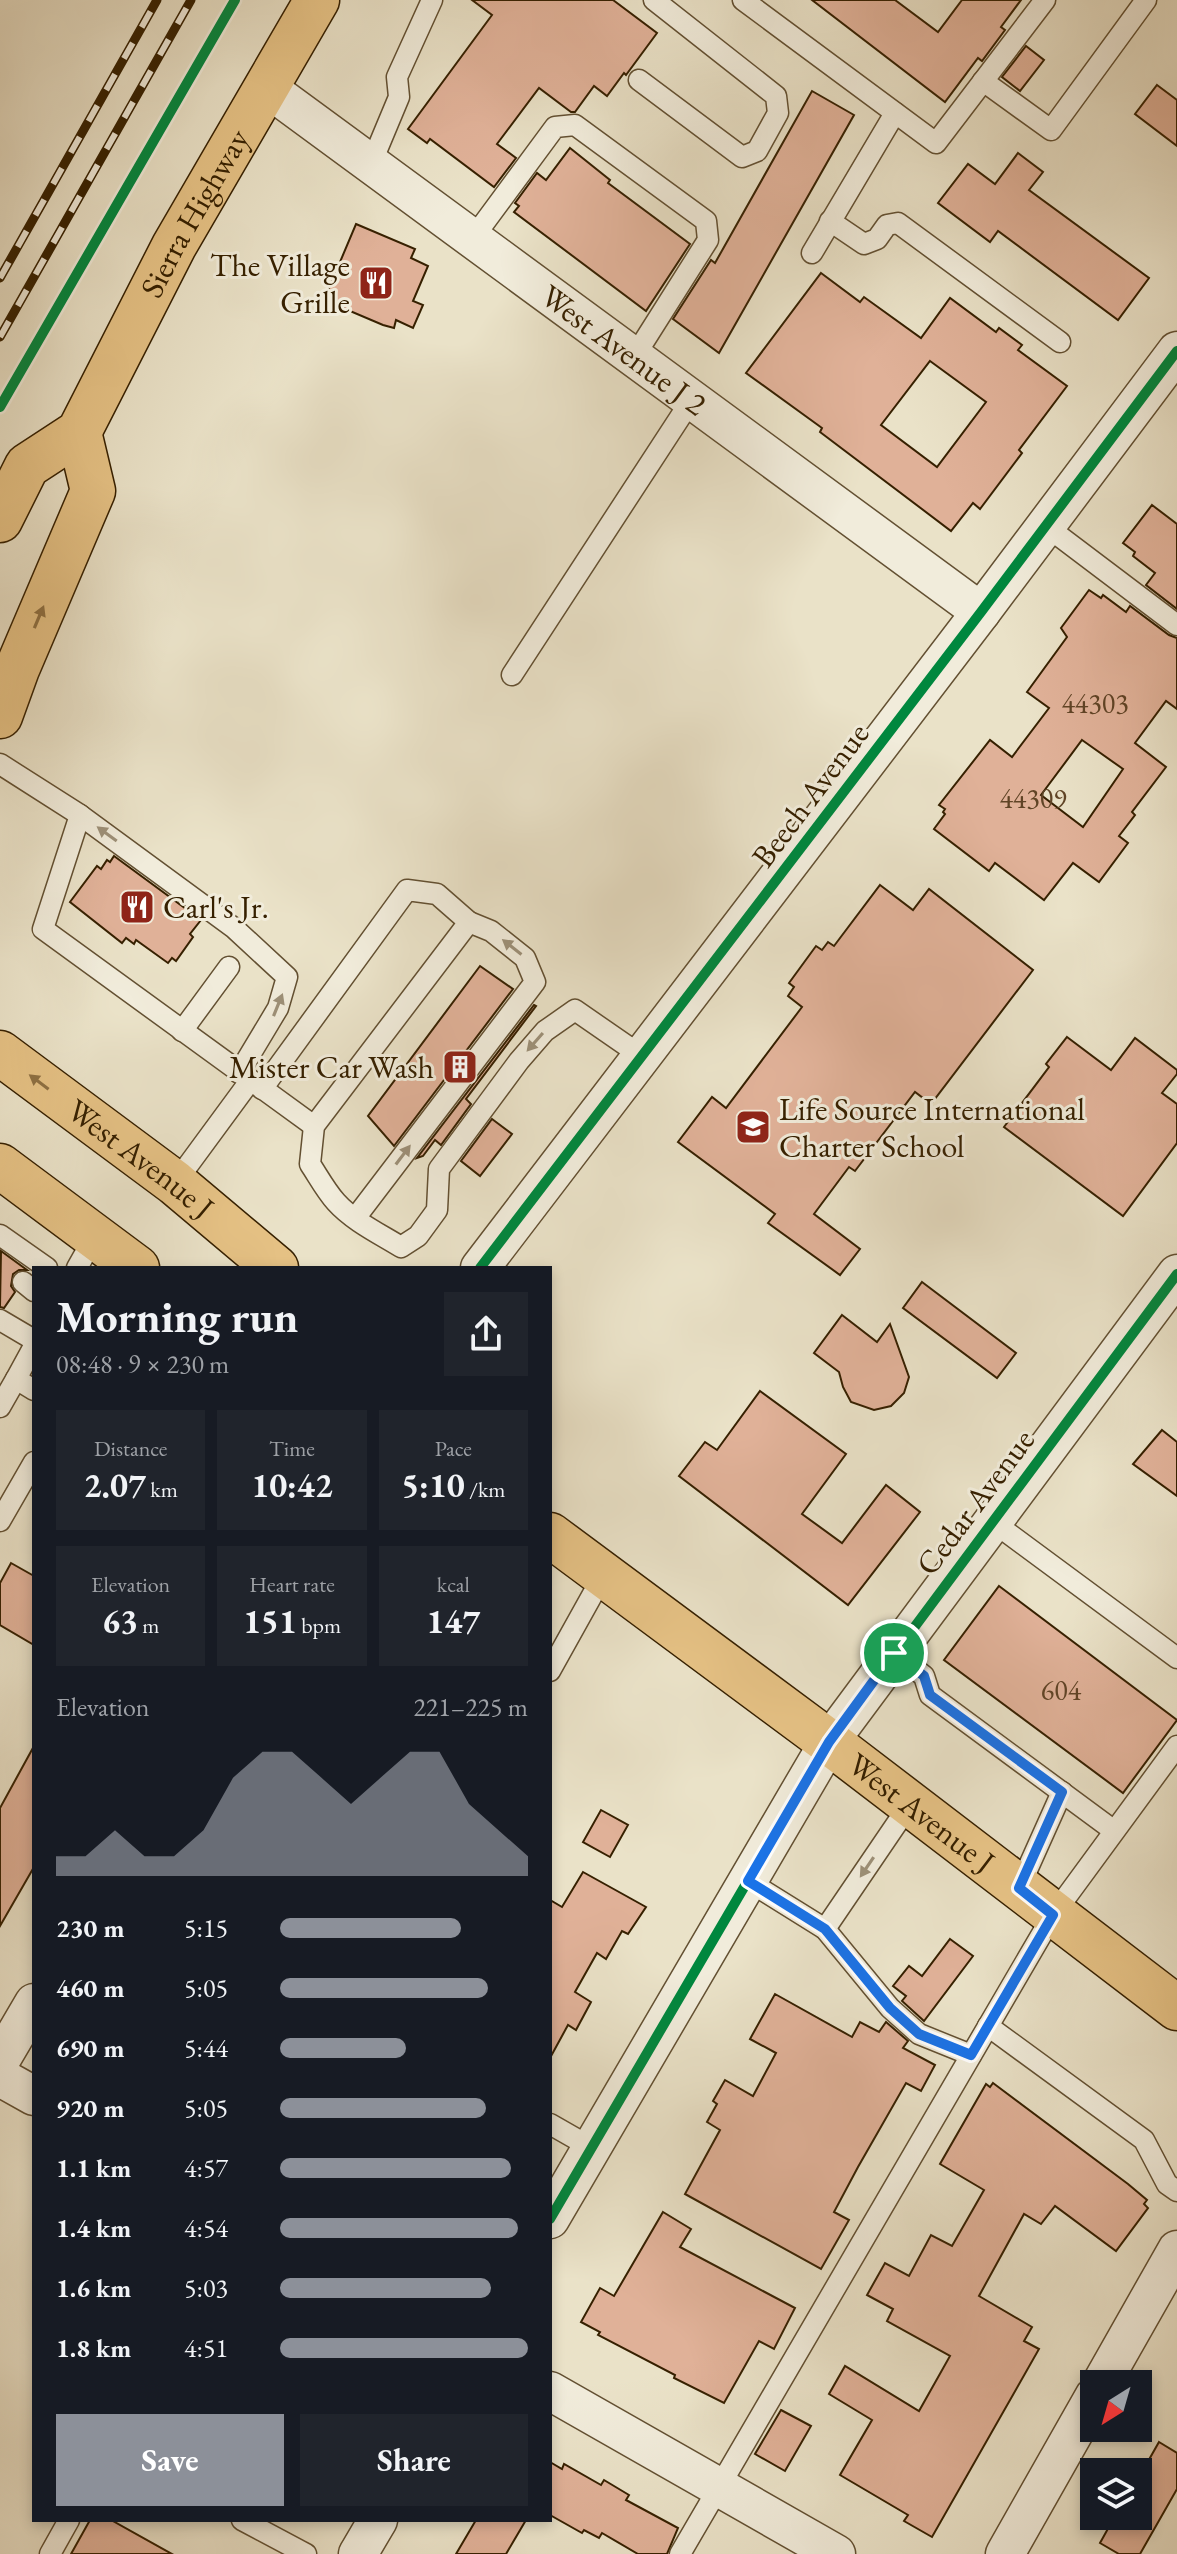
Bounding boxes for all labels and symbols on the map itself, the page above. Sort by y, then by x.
street label: Sierra Highway [130,120,259,304]
place label: The Village Grille [210,244,350,323]
restaurant icon: The Village Grille [357,264,395,302]
street label: West Avenue J 2 [532,275,716,425]
one-way arrow [32,605,45,629]
house number: 44303 [1061,685,1129,721]
street label: Beech Avenue [742,714,878,876]
house number: 44309 [999,780,1067,816]
one-way arrow [97,827,117,843]
place label: Carl's Jr. [163,886,269,928]
restaurant icon: Carl's Jr. [118,888,156,926]
one-way arrow [502,940,522,956]
one-way arrow [271,993,284,1017]
one-way arrow [527,1033,545,1052]
place label: Mister Car Wash [229,1046,434,1088]
building icon: Mister Car Wash [441,1048,479,1086]
one-way arrow [28,1074,49,1090]
place label: Life Source International Charter School [779,1088,1085,1167]
street label: West Avenue J [59,1089,223,1228]
school or university icon: Life Source International Charter School [734,1108,772,1146]
one-way arrow [394,1145,410,1165]
street label: Cedar Avenue [906,1420,1044,1584]
pin [860,1619,928,1687]
house number: 604 [1041,1672,1082,1708]
street label: West Avenue J [840,1743,1004,1883]
one-way arrow [860,1856,875,1877]
north arrow [1080,2370,1152,2442]

